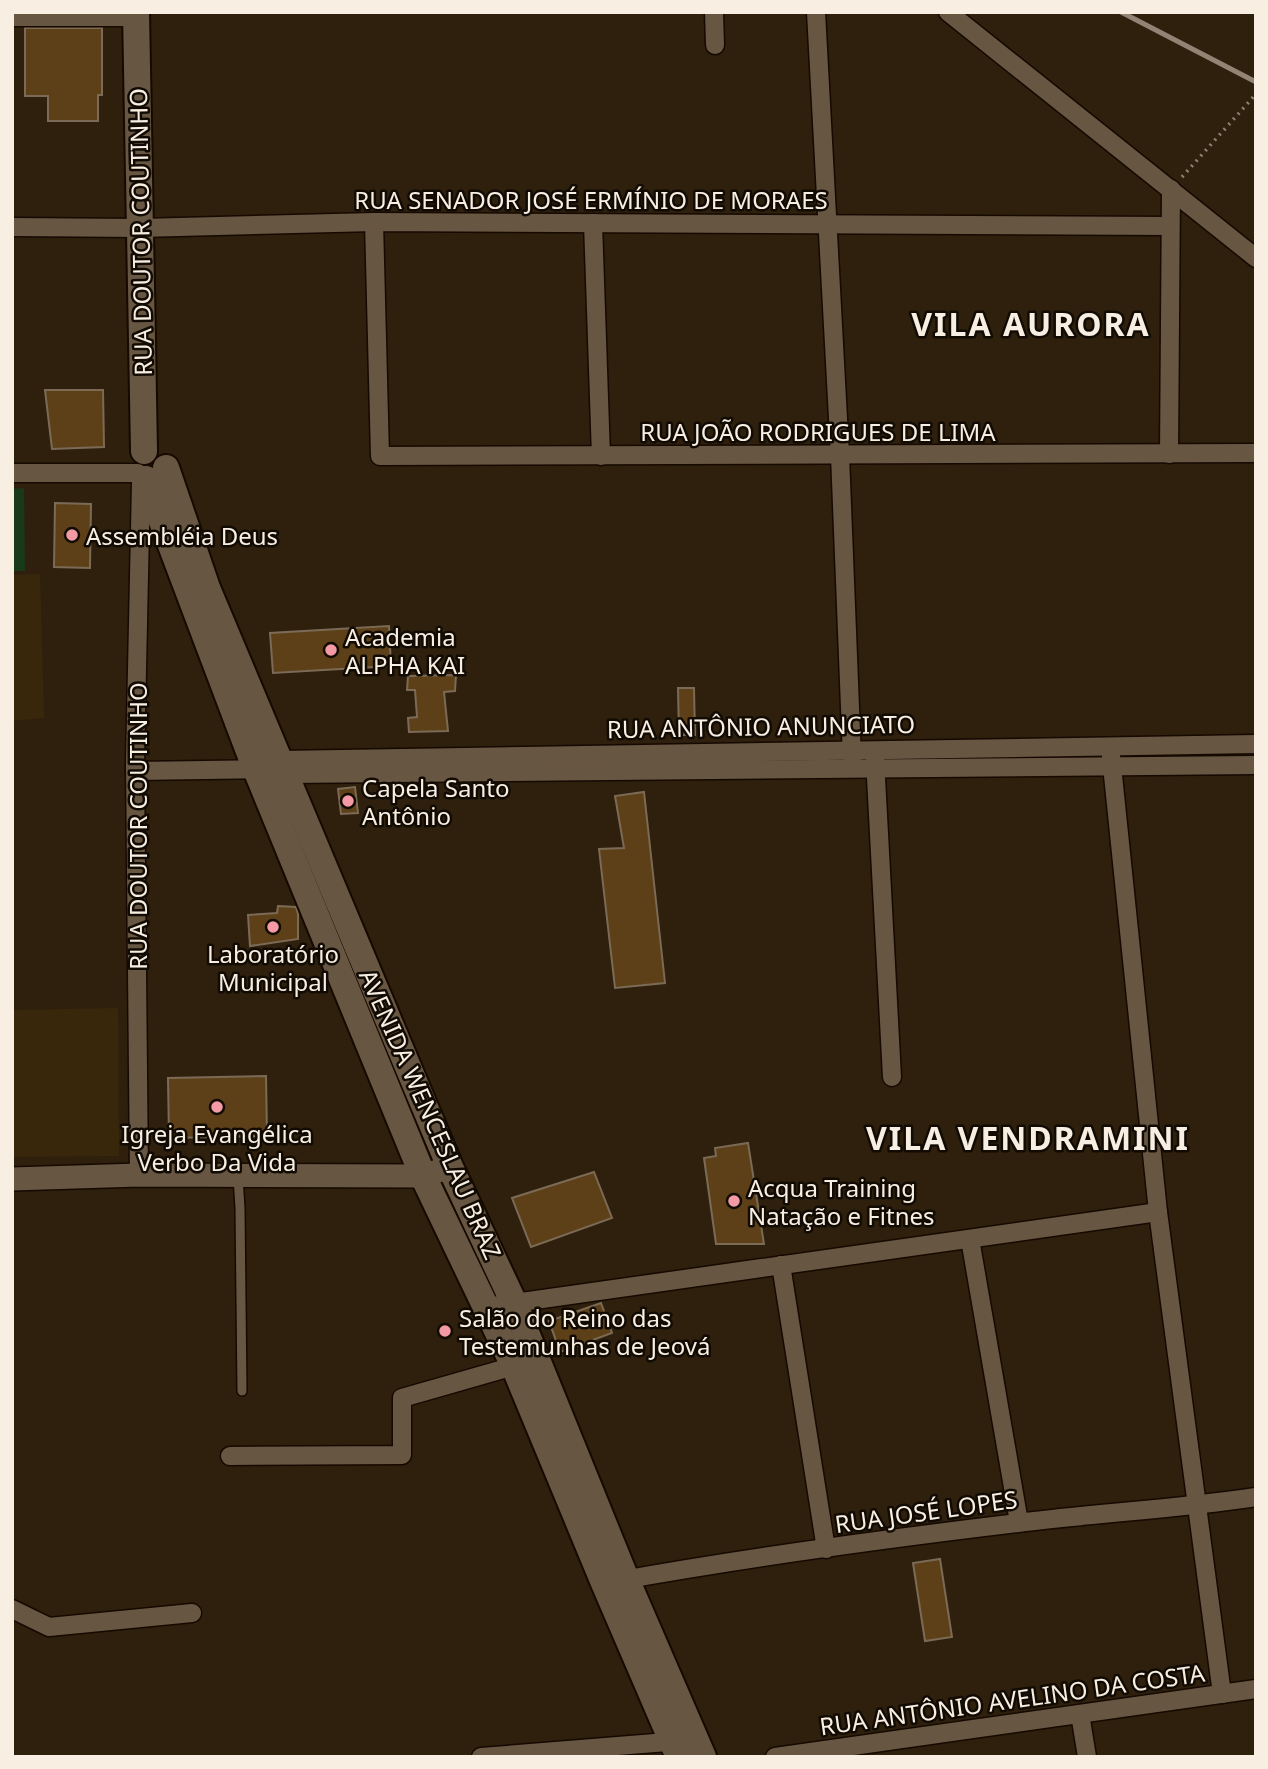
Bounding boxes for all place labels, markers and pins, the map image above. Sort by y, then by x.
place label: Assembléia Deus [86,519,278,552]
marker: Assembléia Deus [64,527,80,543]
place label: Academia ALPHA KAI [345,620,465,681]
marker: Academia ALPHA KAI [323,642,339,658]
place label: Capela Santo Antônio [362,771,509,832]
marker: Capela Santo Antônio [340,793,356,809]
marker: Laboratório Municipal [265,919,281,935]
place label: Laboratório Municipal [207,937,339,998]
marker: Igreja Evangélica Verbo Da Vida [209,1099,225,1115]
place label: Igreja Evangélica Verbo Da Vida [121,1117,313,1178]
place label: Acqua Training Natação e Fitnes [748,1171,935,1232]
marker: Acqua Training Natação e Fitnes [726,1193,742,1209]
place label: Salão do Reino das Testemunhas de Jeová [459,1301,710,1362]
marker: Salão do Reino das Testemunhas de Jeová [437,1323,453,1339]

